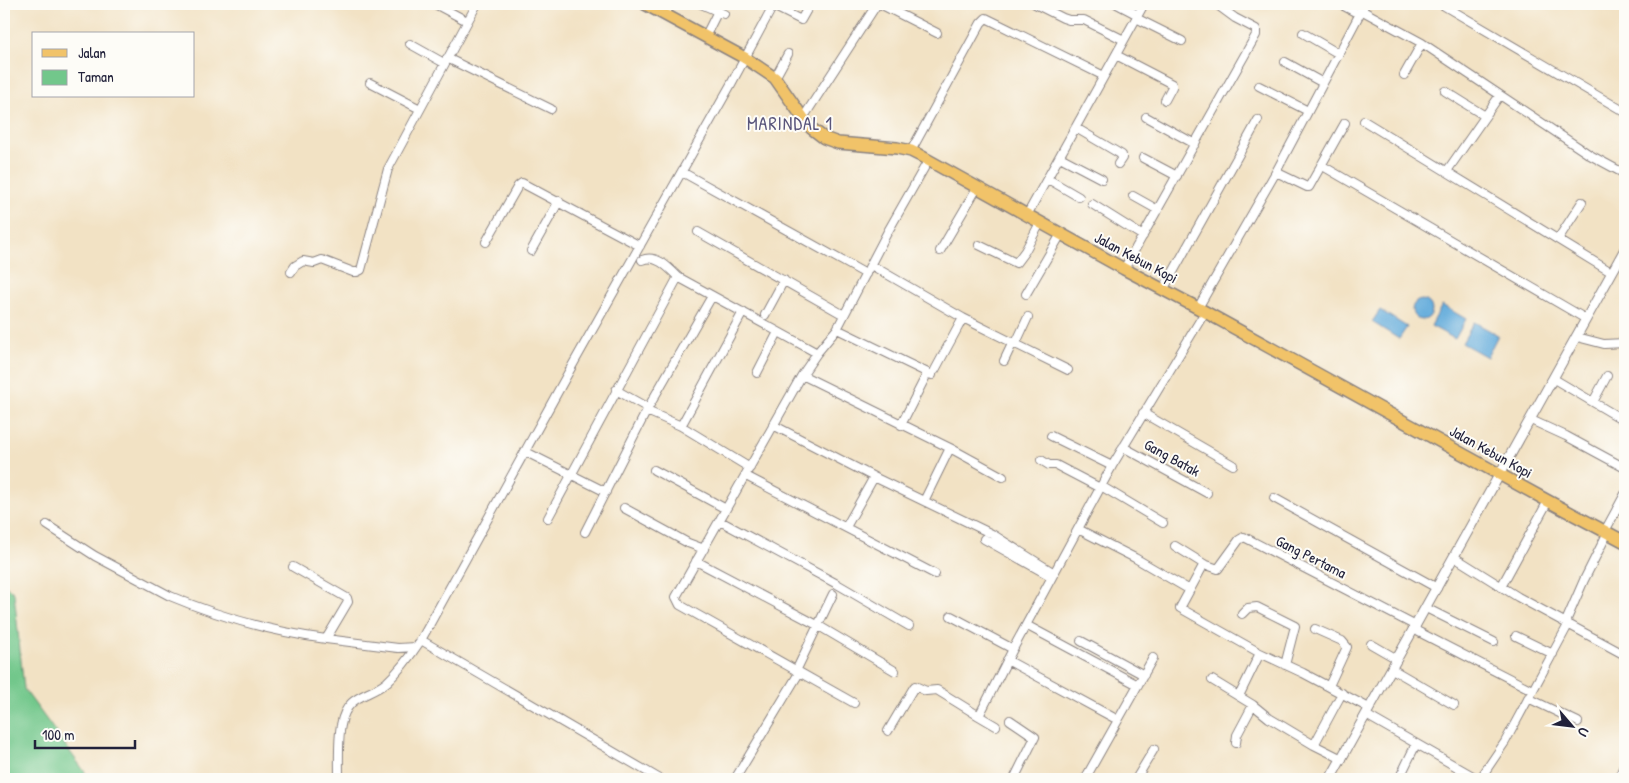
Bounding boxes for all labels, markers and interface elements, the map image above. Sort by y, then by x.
legend [32,32,195,98]
text: Jalan [78,42,106,63]
text: Taman [78,66,114,87]
district label: MARINDAL 1 [747,111,833,136]
street label: Jalan Kebun Kopi [1091,227,1182,288]
street label: Jalan Kebun Kopi [1446,420,1536,483]
street label: Gang Batak [1141,434,1204,481]
street label: Gang Pertama [1273,530,1350,583]
north arrow [1546,700,1596,750]
scale bar [35,718,135,750]
text: 100 m [42,724,75,745]
text: U [1574,724,1594,740]

